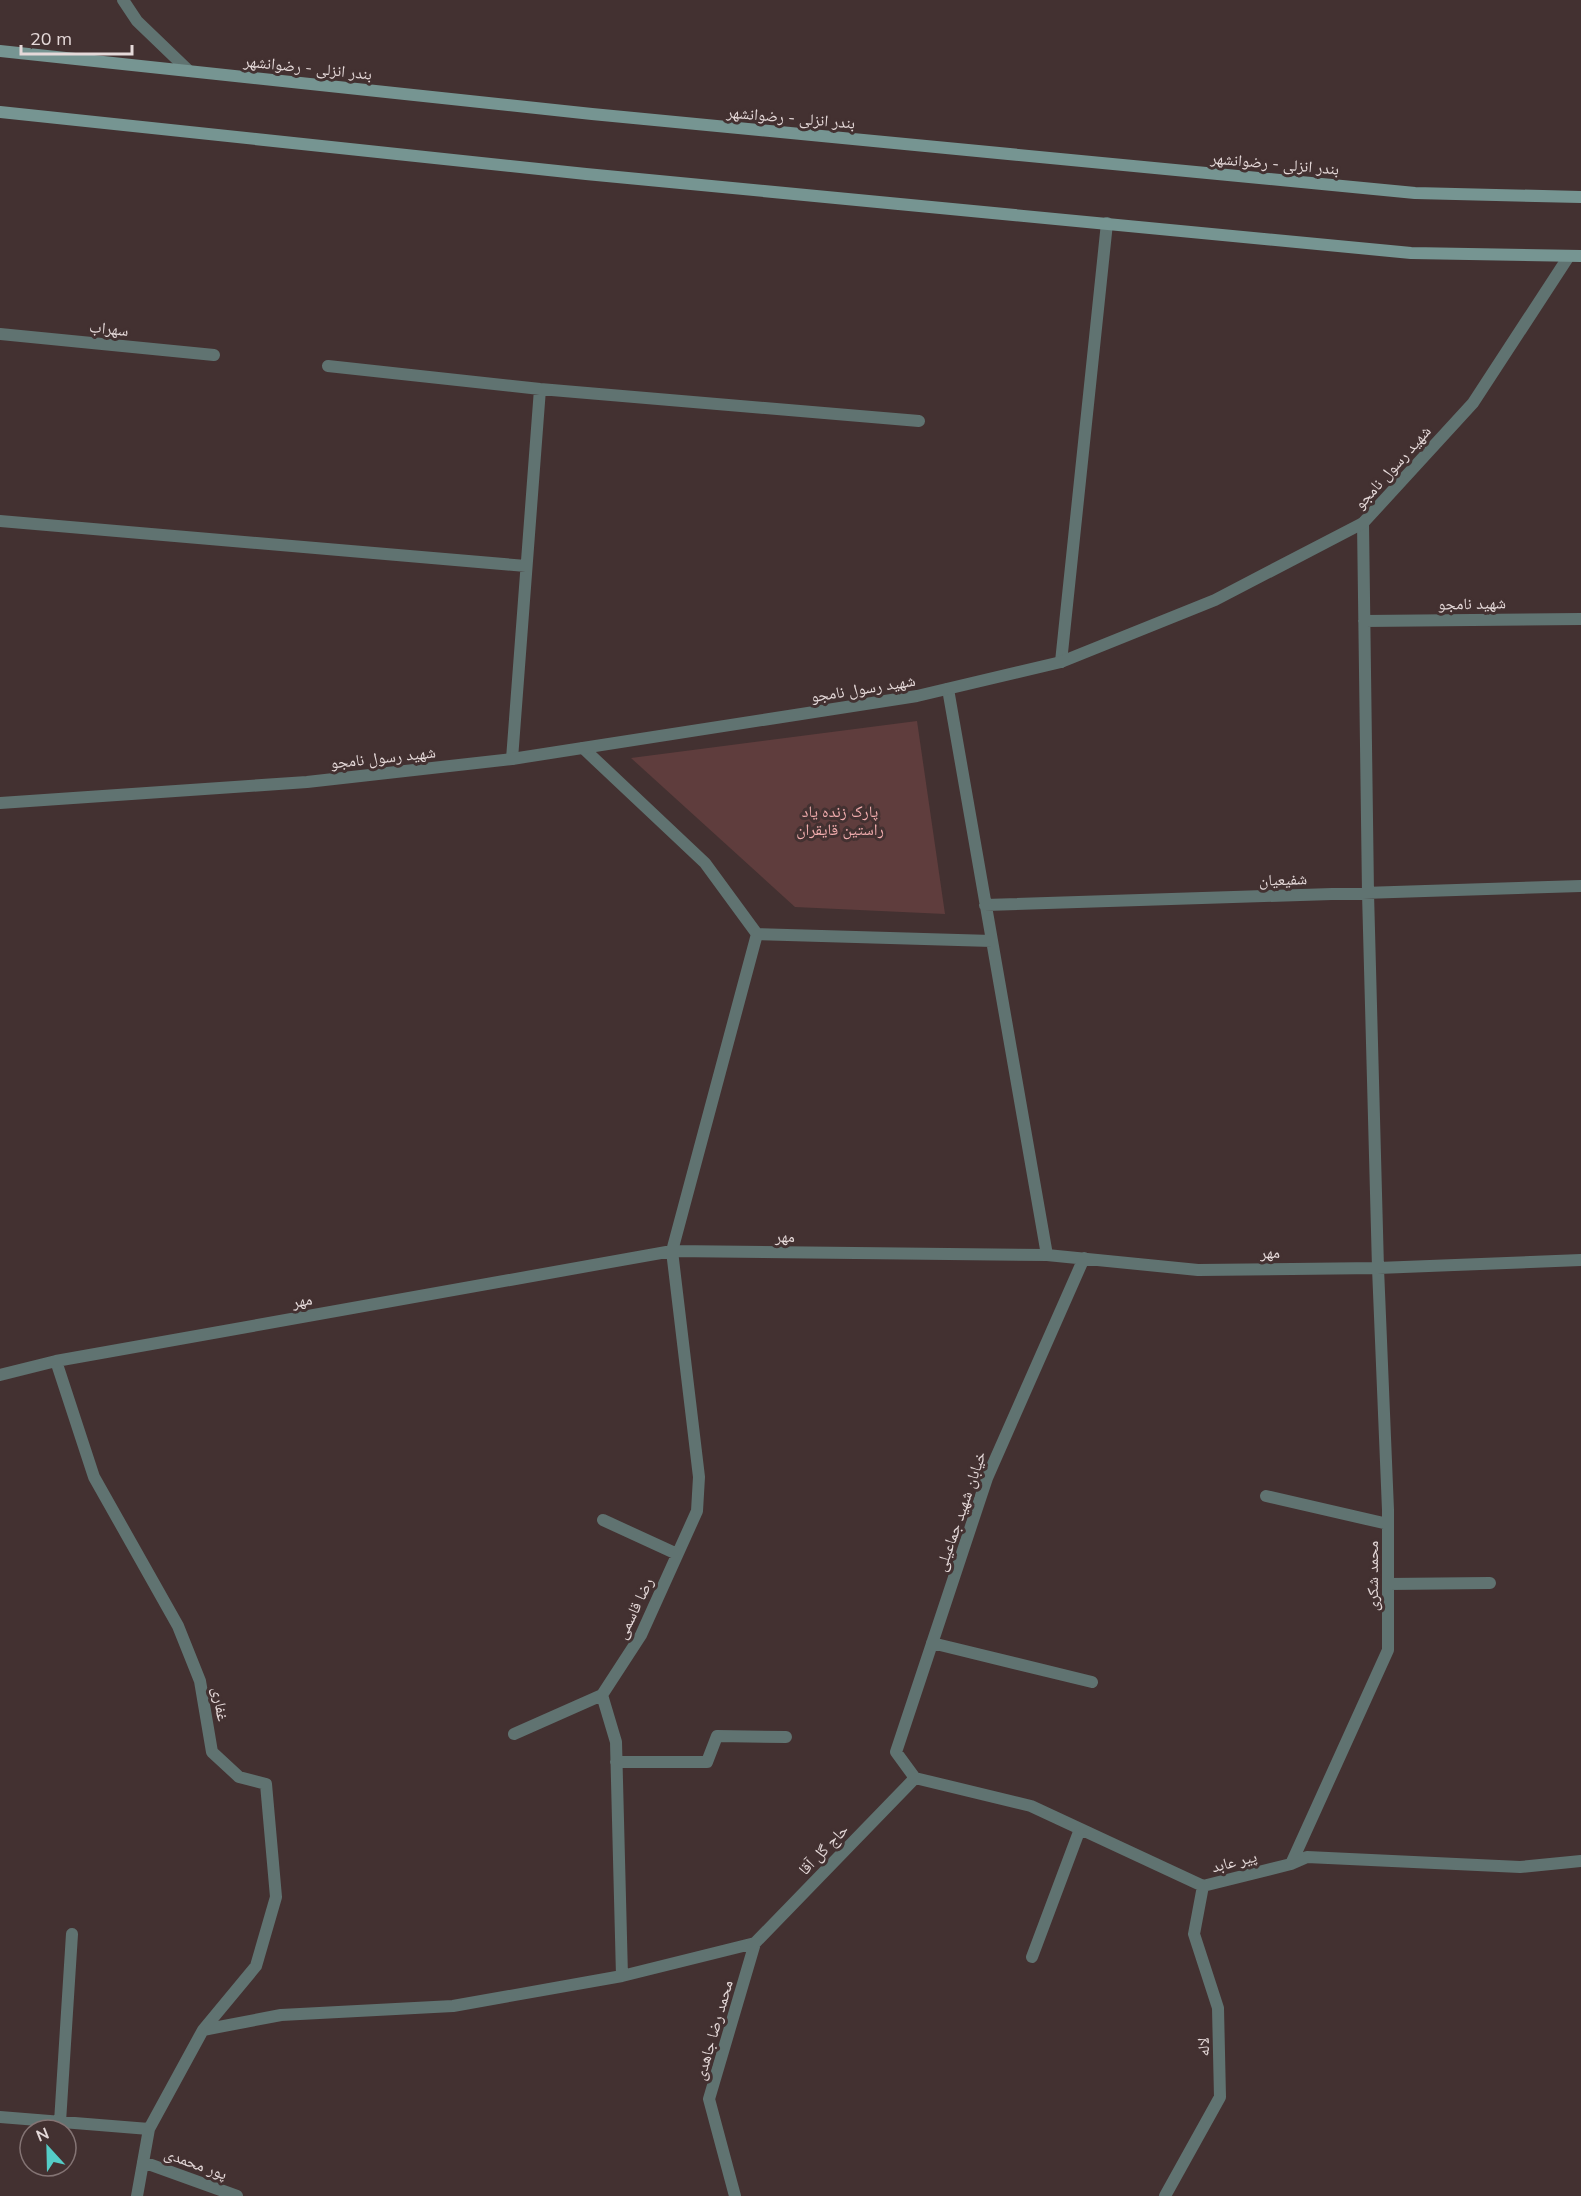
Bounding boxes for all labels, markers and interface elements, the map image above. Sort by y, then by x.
scale bar [21,18,132,56]
text: 20 m [30,27,72,50]
street label: بندر انزلی - رضوانشهر [242,50,373,85]
street label: بندر انزلی - رضوانشهر [725,101,856,134]
street label: بندر انزلی - رضوانشهر [1209,147,1340,180]
street label: سهراب [88,316,130,340]
street label: شهید رسول نامجو [1349,421,1436,514]
street label: شهید نامجو [1438,592,1506,614]
street label: شهید رسول نامجو [809,670,917,707]
street label: شهید رسول نامجو [329,742,437,773]
park label: پارک زنده یاد راستین قایقران [796,801,884,840]
street label: شفیعیان [1259,868,1308,891]
street label: مهر [774,1226,795,1246]
street label: مهر [1259,1242,1280,1262]
street label: مهر [289,1288,314,1312]
street label: خیابان شهید جماعیلی [930,1448,991,1574]
street label: محمد شکری [1362,1541,1383,1611]
street label: رضا قاسمی [611,1574,658,1642]
street label: غفاری [207,1685,234,1723]
street label: حاج گل آقا [794,1819,853,1879]
street label: پیر عابد [1209,1846,1259,1876]
street label: محمد رضا جاهدی [689,1978,738,2083]
street label: لاله [1193,2037,1213,2057]
north arrow [18,2118,78,2178]
text: N [33,2123,52,2146]
street label: پور محمدی [162,2142,230,2185]

